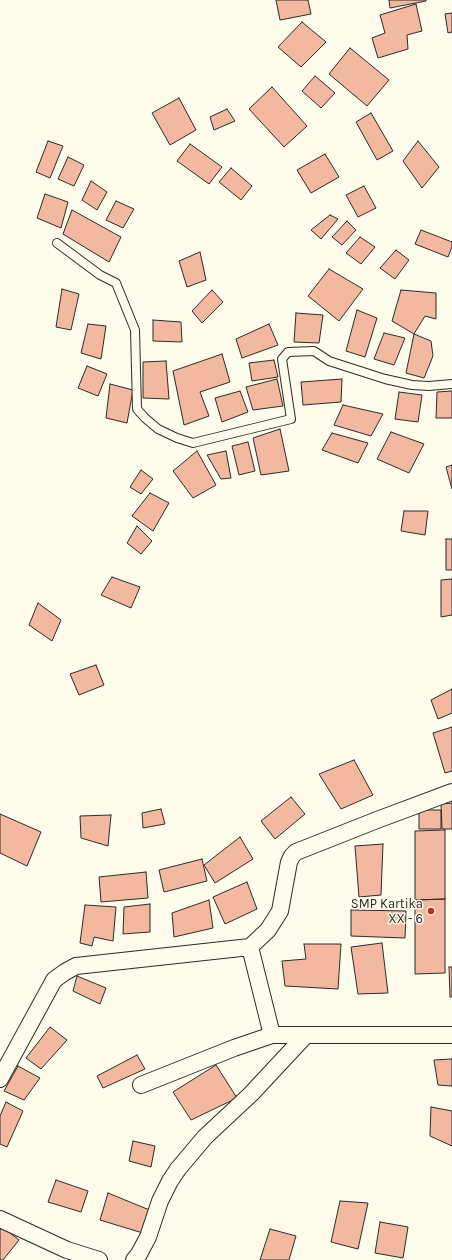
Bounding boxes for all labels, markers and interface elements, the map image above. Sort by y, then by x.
place label: SMP Kartika XX - 6 [351,896,423,927]
marker: SMP Kartika XX - 6 [426,906,436,916]

